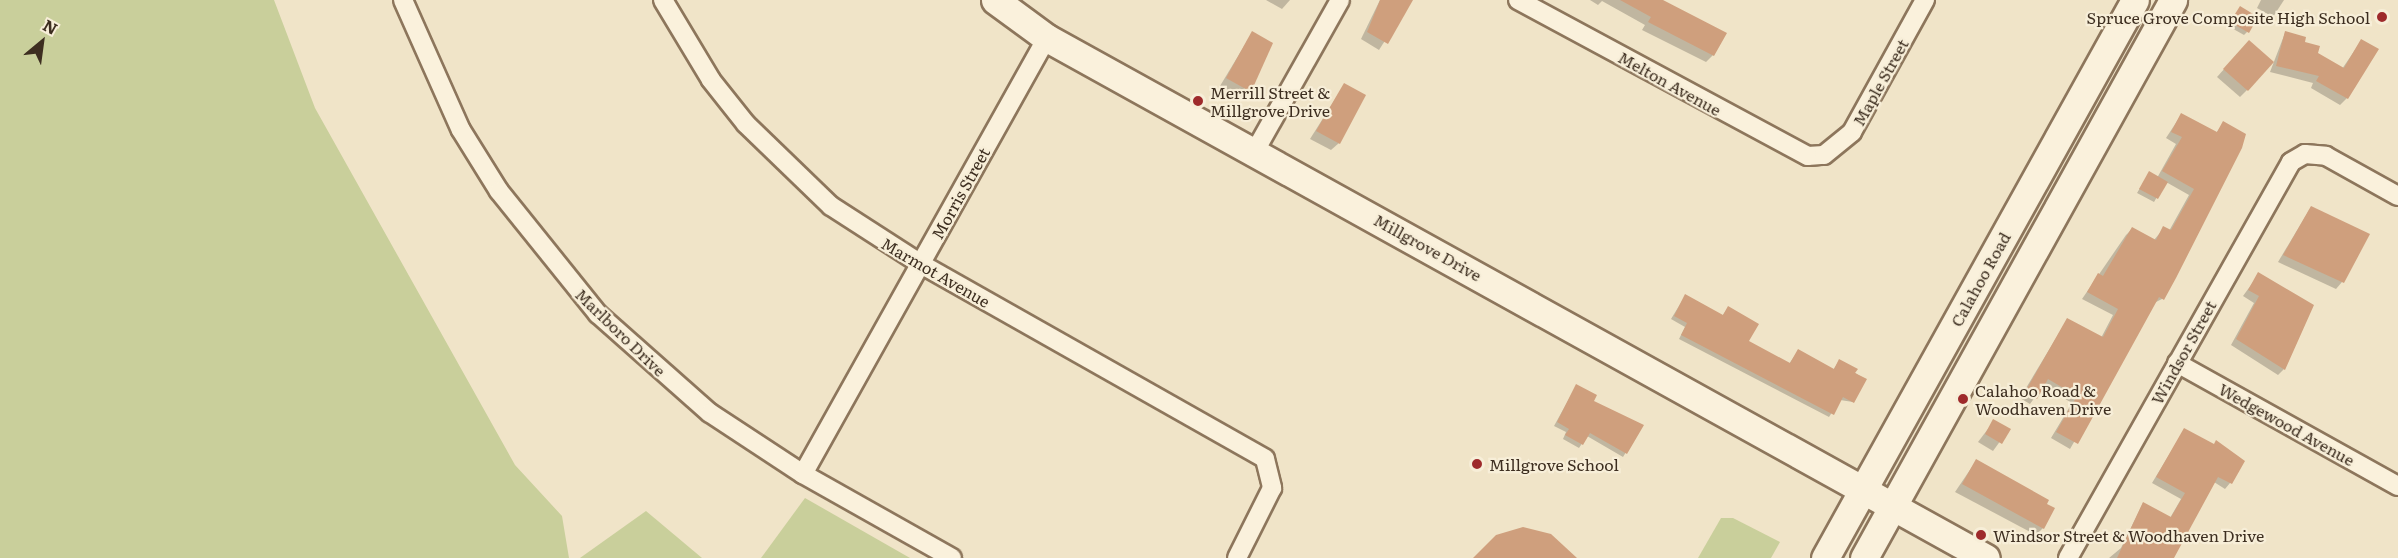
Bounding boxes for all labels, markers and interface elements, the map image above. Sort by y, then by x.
place label: Spruce Grove Composite High School [2087,7,2370,27]
marker: Spruce Grove Composite High School [2375,10,2389,24]
north arrow [12,12,72,72]
text: N [39,13,62,40]
street label: Maple Street [1848,35,1912,129]
street label: Melton Avenue [1615,47,1725,119]
place label: Merrill Street & Millgrove Drive [1210,82,1330,120]
marker: Merrill Street & Millgrove Drive [1191,94,1205,108]
street label: Morris Street [927,144,993,242]
street label: Millgrove Drive [1371,210,1485,284]
street label: Calahoo Road [1946,228,2014,330]
street label: Marmot Avenue [878,233,994,311]
street label: Marlboro Drive [572,284,670,380]
street label: Windsor Street [2147,297,2219,407]
street label: Wedgewood Avenue [2216,379,2358,469]
place label: Calahoo Road & Woodhaven Drive [1975,380,2111,418]
marker: Calahoo Road & Woodhaven Drive [1956,392,1970,406]
place label: Millgrove School [1489,454,1619,474]
marker: Millgrove School [1470,457,1484,471]
place label: Windsor Street & Woodhaven Drive [1993,525,2264,545]
marker: Windsor Street & Woodhaven Drive [1974,528,1988,542]

